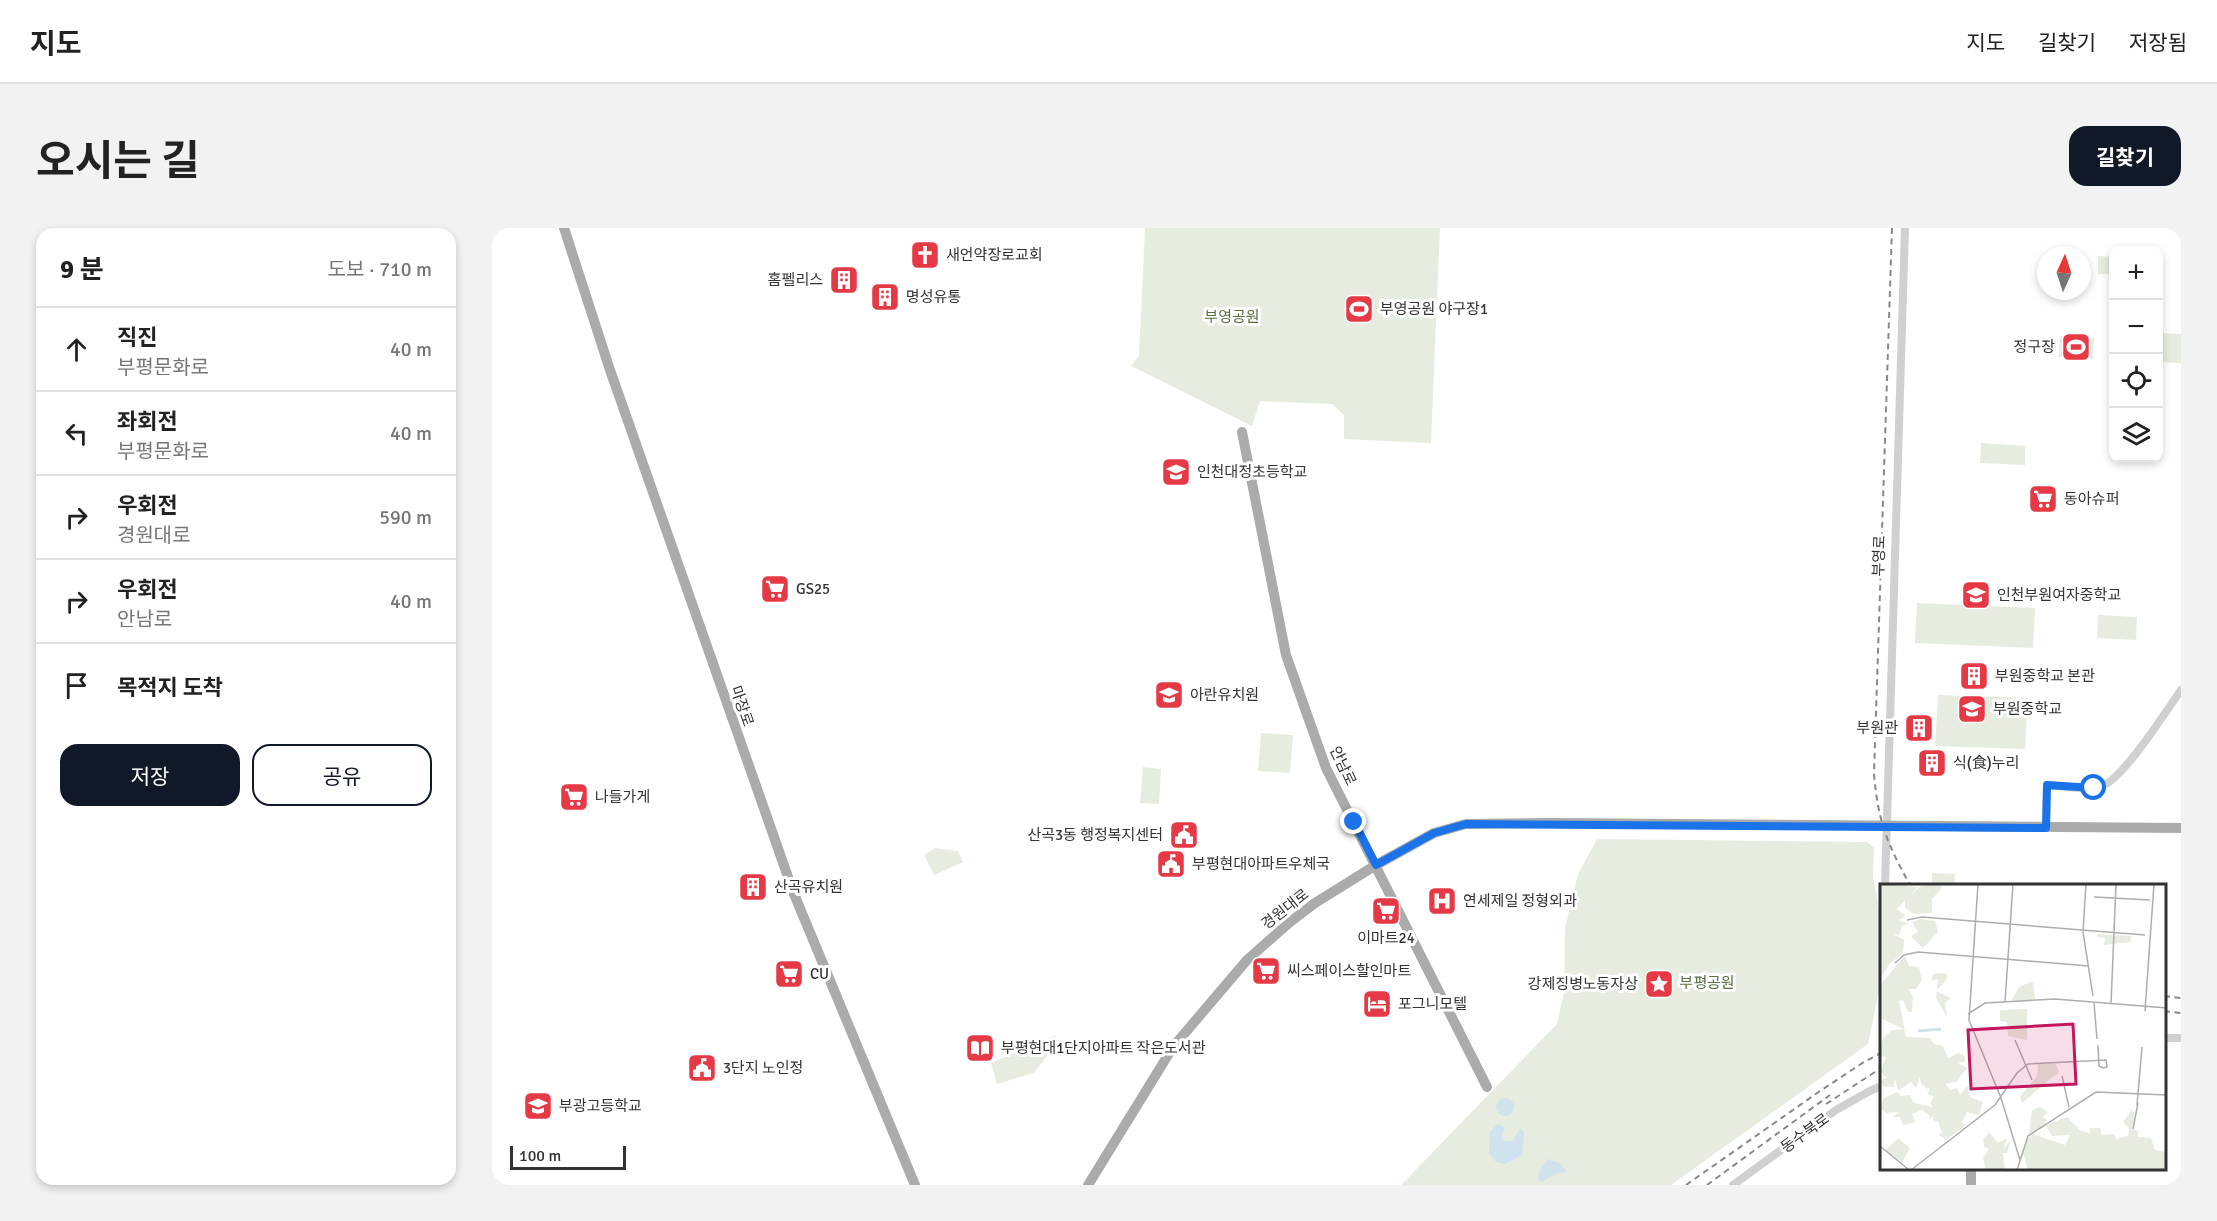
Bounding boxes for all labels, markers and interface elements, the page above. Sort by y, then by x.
text: 지도 [30,27,82,61]
text: 지도 [1966,30,2005,56]
text: 길찾기 [2038,30,2096,56]
text: 저장됨 [2129,30,2187,56]
button: 길찾기 [2069,126,2181,186]
text: 오시는 길 [36,136,200,187]
church icon: 새언약장로교회 [909,239,941,271]
place label: 새언약장로교회 [946,246,1043,264]
north arrow [2037,246,2091,300]
map controls [2109,246,2163,462]
button: + [2109,246,2163,300]
text: 9 분 [60,254,104,286]
text: 도보 · 710 m [328,257,432,282]
building icon: 홈펠리스 [828,264,860,296]
place label: 홈펠리스 [768,271,823,289]
building icon: 명성유통 [869,281,901,313]
place label: 명성유통 [906,288,961,306]
sports icon: 부영공원 야구장1 [1343,293,1375,325]
place label: 부영공원 야구장1 [1380,300,1488,318]
button: − [2109,300,2163,354]
park label: 부영공원 [1204,308,1260,326]
text: 직진 [117,324,157,351]
sports icon: 정구장 [2060,331,2092,363]
icon: ahead [60,333,93,366]
text: 40 m [390,337,432,362]
place label: 정구장 [2014,338,2055,356]
button: locate [2109,354,2163,408]
text: 부평문화로 [117,355,209,380]
text: 좌회전 [117,408,178,435]
button: layers [2109,408,2163,462]
icon: left [60,417,93,450]
text: 40 m [390,421,432,446]
text: 부평문화로 [117,439,209,464]
school or university icon: 인천대정초등학교 [1160,456,1192,488]
place label: 인천대정초등학교 [1197,463,1307,481]
supermarket icon: 동아슈퍼 [2027,483,2059,515]
place label: 동아슈퍼 [2064,490,2119,508]
text: 우회전 [117,492,178,519]
icon: right [60,501,93,534]
text: 590 m [379,505,432,530]
text: 경원대로 [117,523,191,548]
street label: 부영로 [1869,535,1889,577]
supermarket icon: GS25 [759,573,791,605]
text: 우회전 [117,576,178,603]
school or university icon: 인천부원여자중학교 [1960,579,1992,611]
place label: GS25 [796,580,830,598]
icon: right [60,585,93,618]
place label: 인천부원여자중학교 [1997,586,2121,604]
text: 40 m [390,589,432,614]
text: 안남로 [117,607,172,632]
building icon: 부원중학교 본관 [1958,660,1990,692]
place label: 부원중학교 본관 [1995,667,2095,685]
icon: arrive [60,669,93,702]
text: 목적지 도착 [117,674,223,701]
school or university icon: 아란유치원 [1153,679,1185,711]
street label: 마장로 [727,683,757,729]
place label: 아란유치원 [1190,686,1259,704]
school or university icon: 부원중학교 [1956,693,1988,725]
place label: 부원중학교 [1993,700,2062,718]
building icon: 부원관 [1903,712,1935,744]
place label: 부원관 [1857,719,1898,737]
street label: 안남로 [1326,743,1360,789]
button: 저장 [60,744,240,806]
button: 공유 [252,744,432,806]
building icon: 식(食)누리 [1916,747,1948,779]
place label: 식(食)누리 [1953,754,2019,772]
route start [2080,774,2106,800]
supermarket icon: 나들가게 [558,781,590,813]
place label: 나들가게 [595,788,650,806]
route end [1340,808,1366,834]
public building icon: 산곡3동 행정복지센터 [1168,819,1200,851]
place label: 산곡3동 행정복지센터 [1027,826,1163,844]
public building icon: 부평현대아파트우체국 [1155,848,1187,880]
place label: 부평현대아파트우체국 [1192,855,1330,873]
building icon: 산곡유치원 [737,871,769,903]
place label: 산곡유치원 [774,878,843,896]
inset map [1880,884,2166,1170]
street label: 경원대로 [1258,885,1312,933]
hospital icon: 연세제일 정형외과 [1426,885,1458,917]
place label: 연세제일 정형외과 [1463,892,1577,910]
supermarket icon: 이마트24 [1370,895,1402,927]
place label: 이마트24 [1357,929,1415,947]
supermarket icon: 씨스페이스할인마트 [1250,955,1282,987]
supermarket icon: CU [773,958,805,990]
place label: 씨스페이스할인마트 [1287,962,1411,980]
place label: CU [810,965,829,983]
place icon: 강제징병노동자상 [1643,968,1675,1000]
park label: 부평공원 [1679,974,1735,992]
place label: 강제징병노동자상 [1528,975,1638,993]
hotel icon: 포그니모텔 [1361,988,1393,1020]
place label: 포그니모텔 [1398,995,1467,1013]
library icon: 부평현대1단지아파트 작은도서관 [964,1032,996,1064]
place label: 부평현대1단지아파트 작은도서관 [1001,1039,1206,1057]
public building icon: 3단지 노인정 [686,1052,718,1084]
place label: 3단지 노인정 [723,1059,803,1077]
school or university icon: 부광고등학교 [522,1090,554,1122]
place label: 부광고등학교 [559,1097,642,1115]
street label: 동수북로 [1777,1109,1833,1157]
scale bar [510,1143,626,1170]
text: 100 m [519,1146,561,1166]

